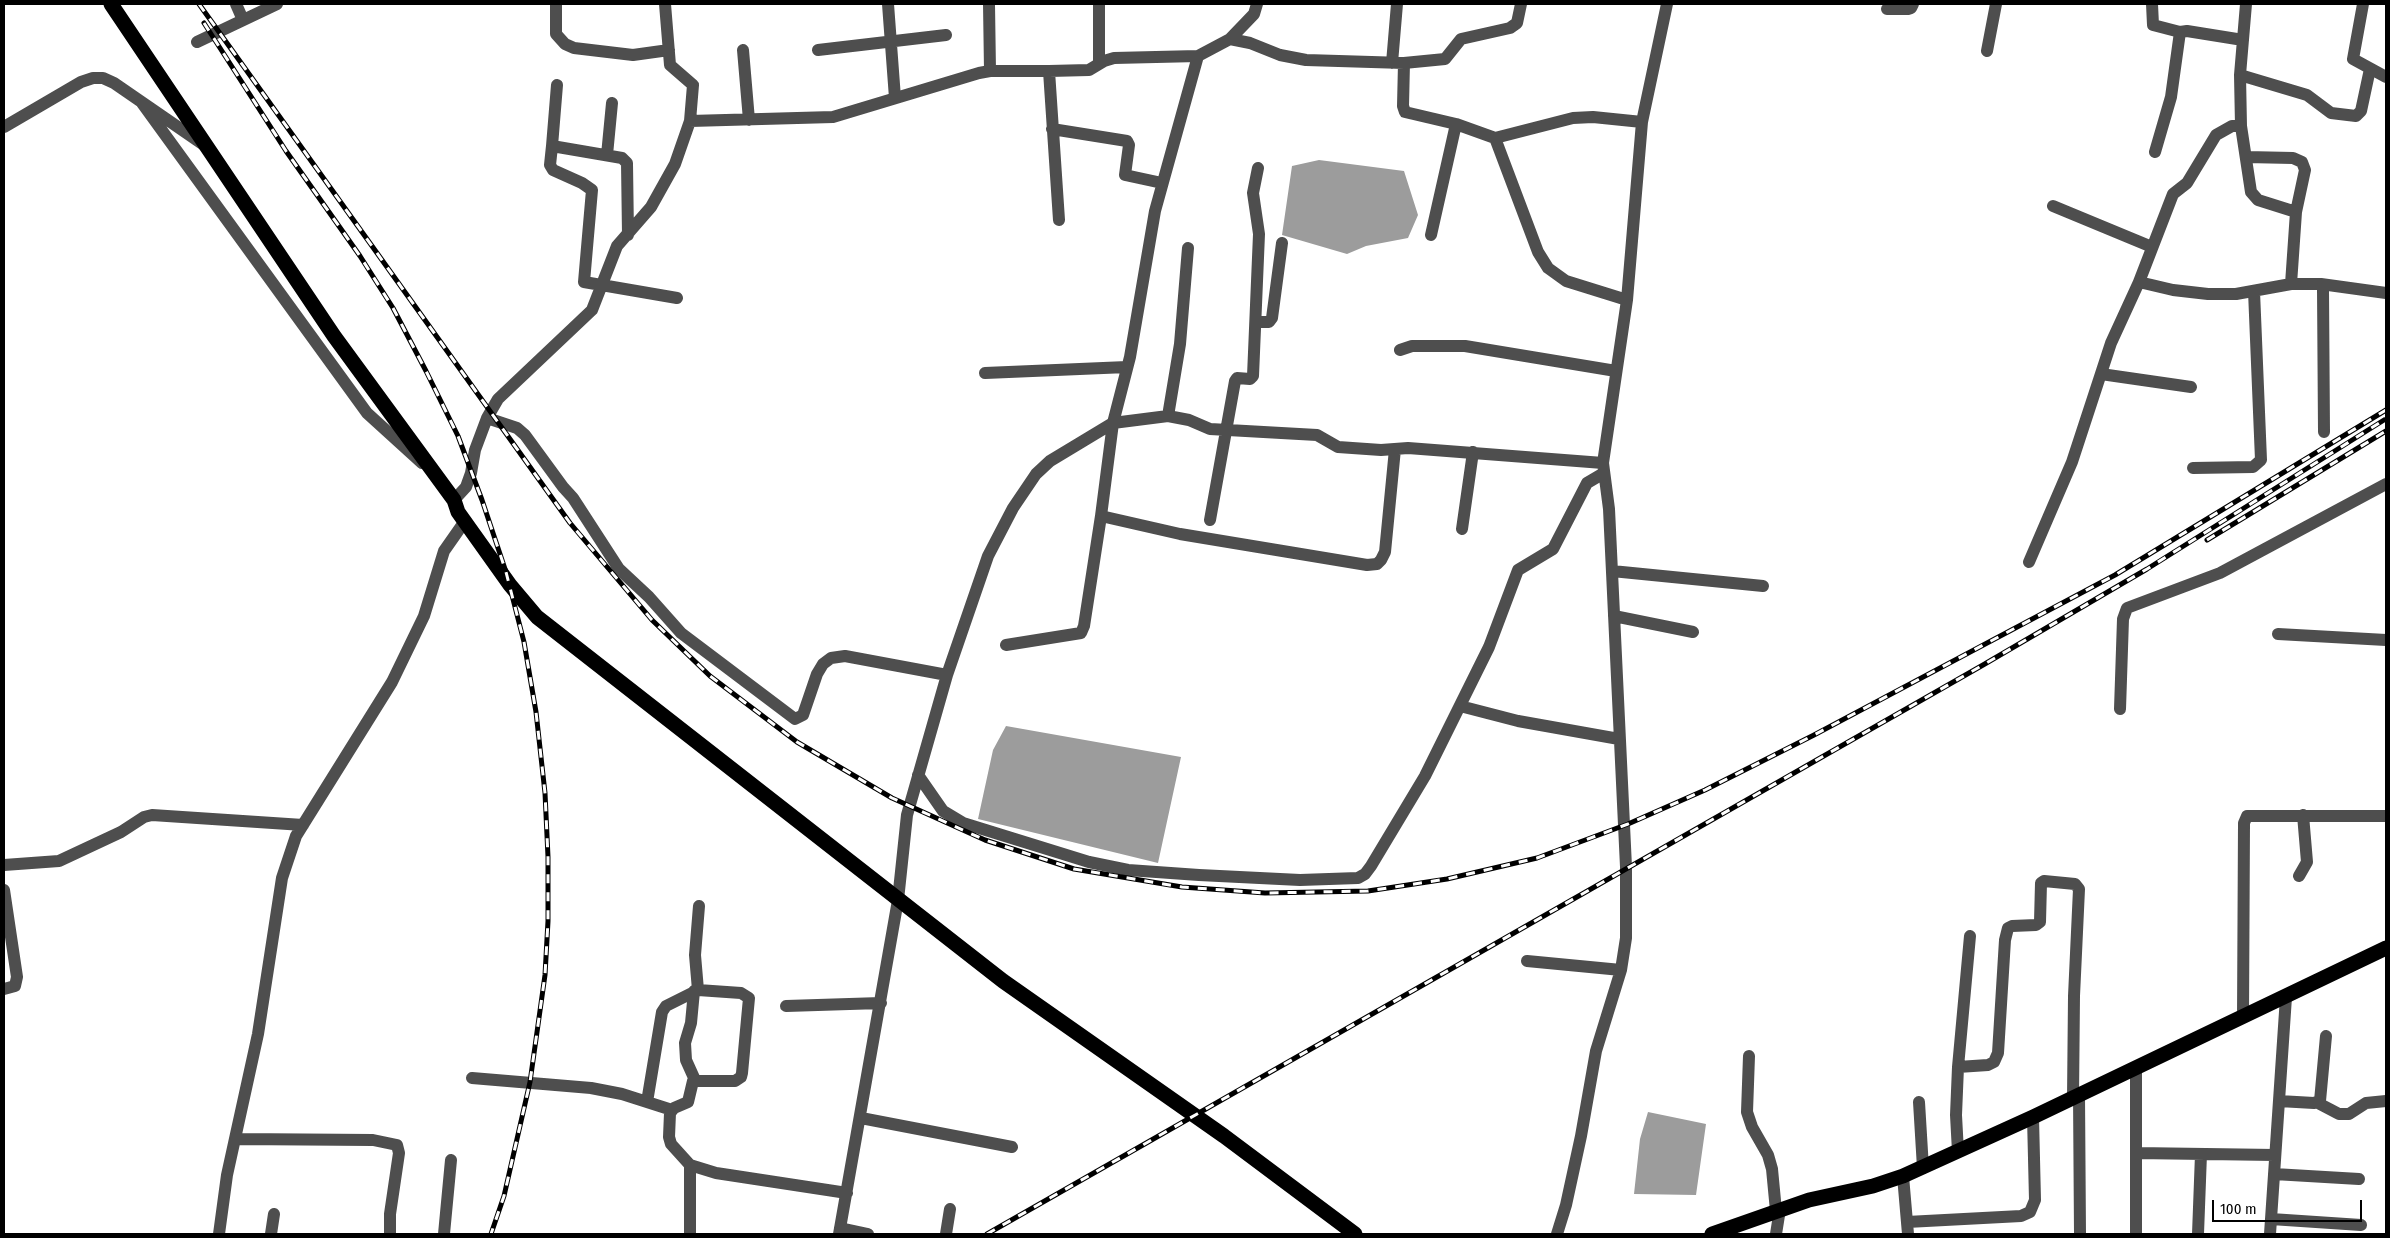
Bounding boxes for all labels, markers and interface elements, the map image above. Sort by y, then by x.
scale bar [2215,1190,2365,1222]
text: 100 m [2220,1200,2257,1218]

